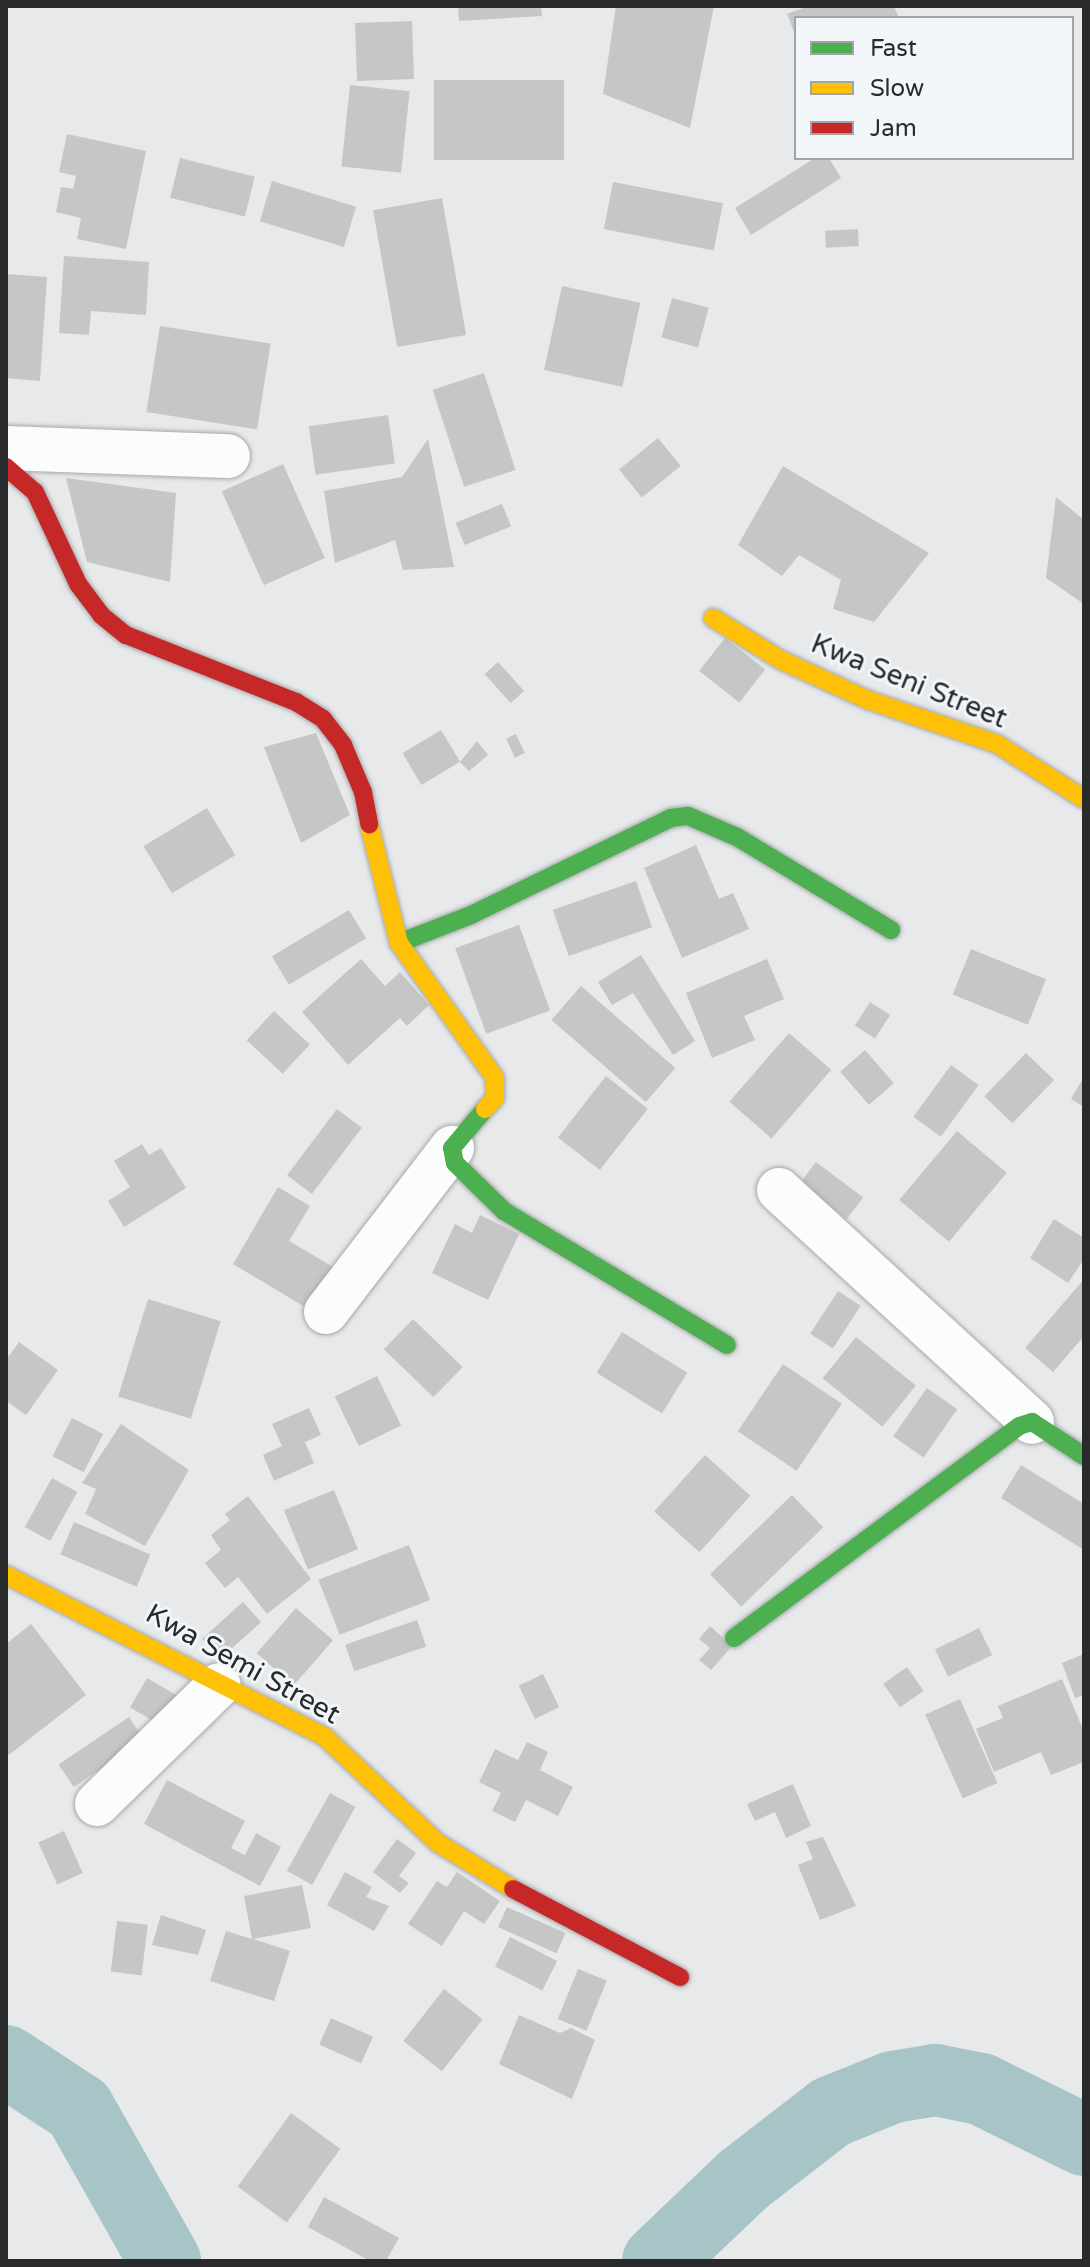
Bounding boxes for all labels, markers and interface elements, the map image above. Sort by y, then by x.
legend [794,16,1074,160]
text: Fast [870,34,917,63]
text: Slow [870,74,924,103]
text: Jam [870,114,917,143]
street label: Kwa Seni Street [806,626,1012,736]
street label: Kwa Semi Street [140,1597,346,1731]

